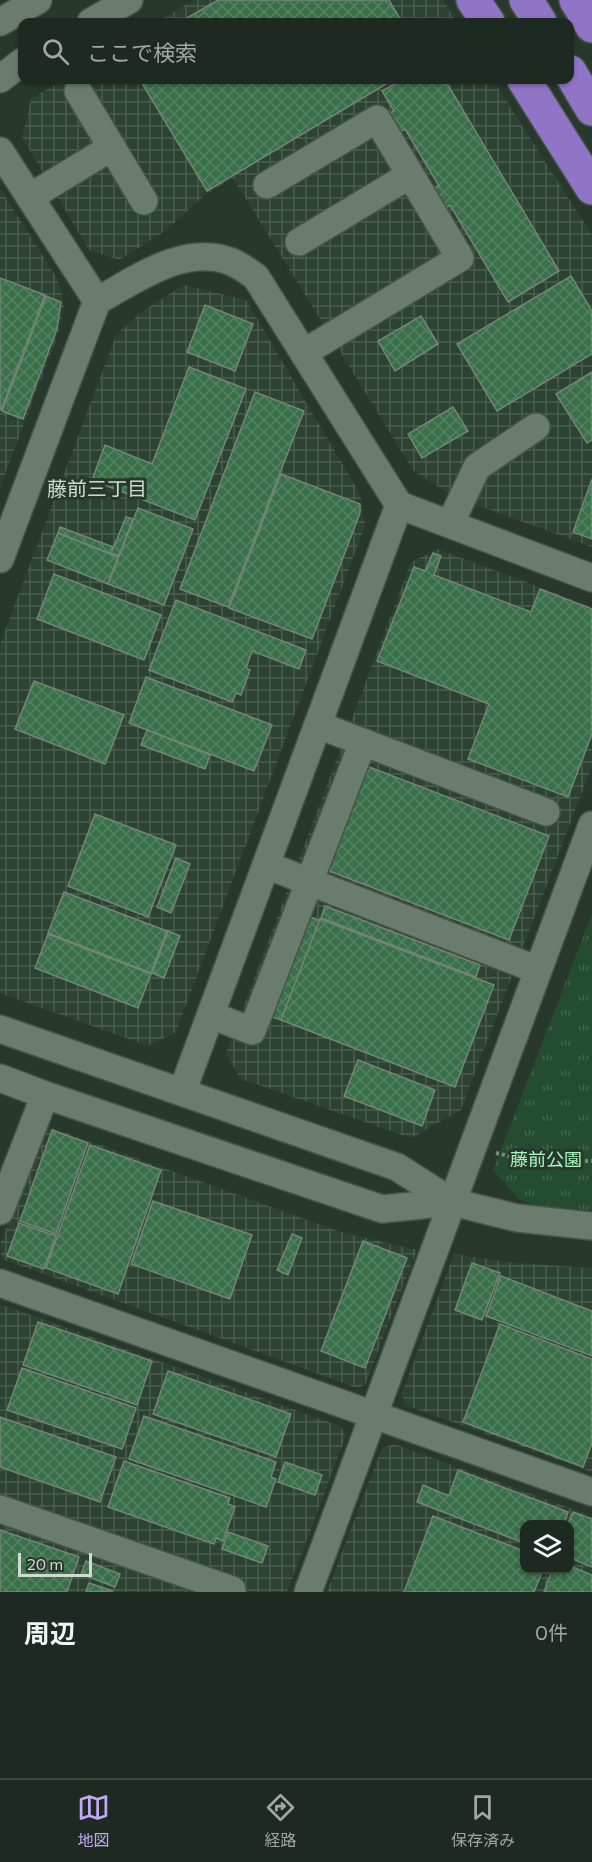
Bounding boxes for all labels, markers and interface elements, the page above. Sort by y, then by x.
search box [18,18,574,84]
icon: search [39,35,72,68]
text: ここで検索 [87,39,197,66]
district label: 藤前三丁目 [47,476,147,500]
park label: 藤前公園 [510,1148,582,1170]
map controls [520,1520,574,1574]
button: layers [520,1520,574,1574]
scale bar [18,1550,92,1578]
text: 20 m [27,1554,63,1573]
text: 周辺 [24,1617,76,1648]
text: 0件 [535,1620,568,1644]
tab: 地図 [77,1791,110,1851]
tab: 経路 [264,1791,297,1851]
tab: 保存済み [451,1791,515,1851]

